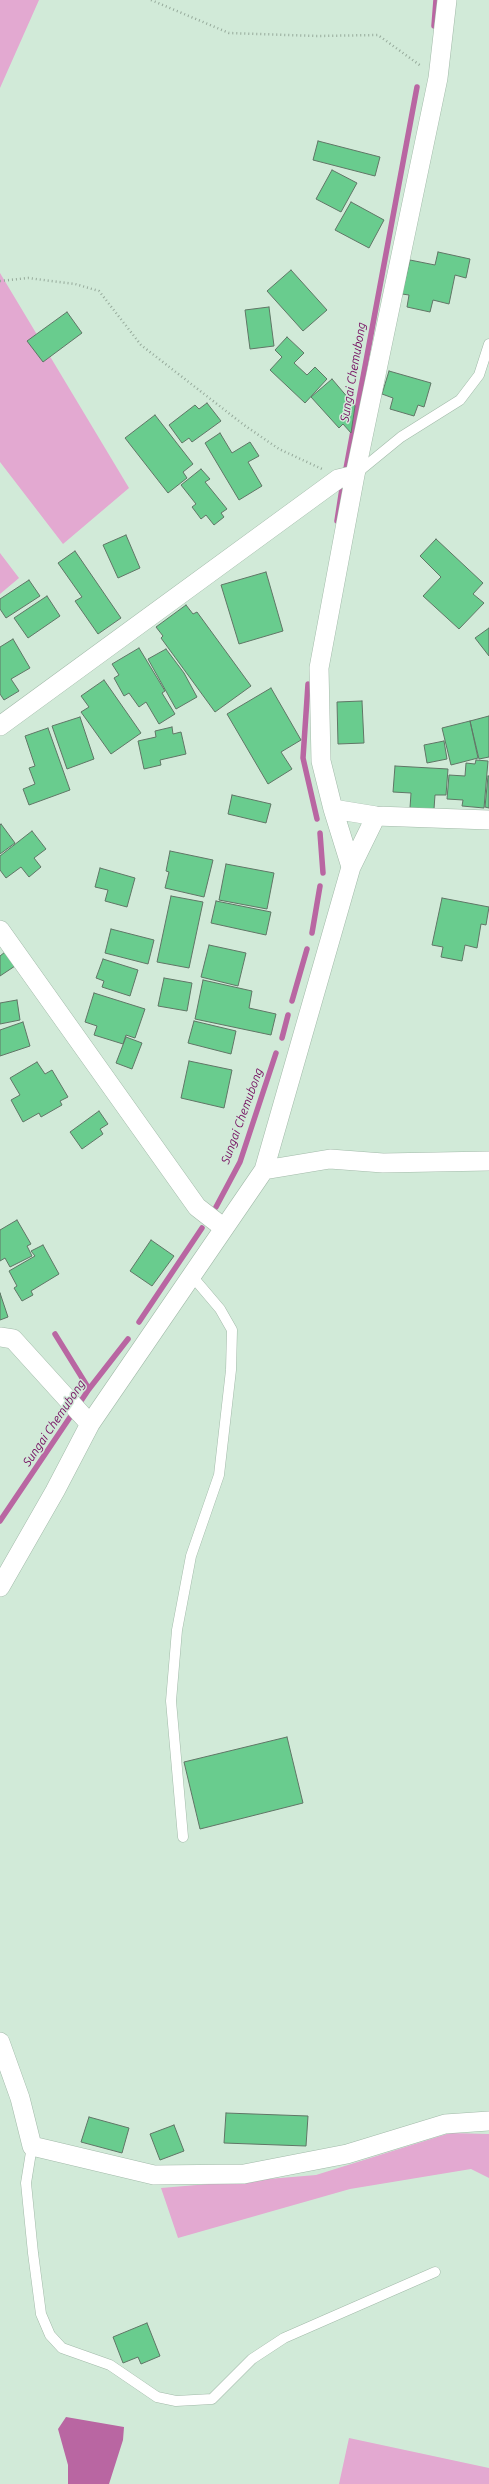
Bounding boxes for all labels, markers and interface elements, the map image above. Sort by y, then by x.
water label: Sungai Chemubong [337,321,369,423]
water label: Sungai Chemubong [218,1066,266,1166]
water label: Sungai Chemubong [20,1377,88,1469]

